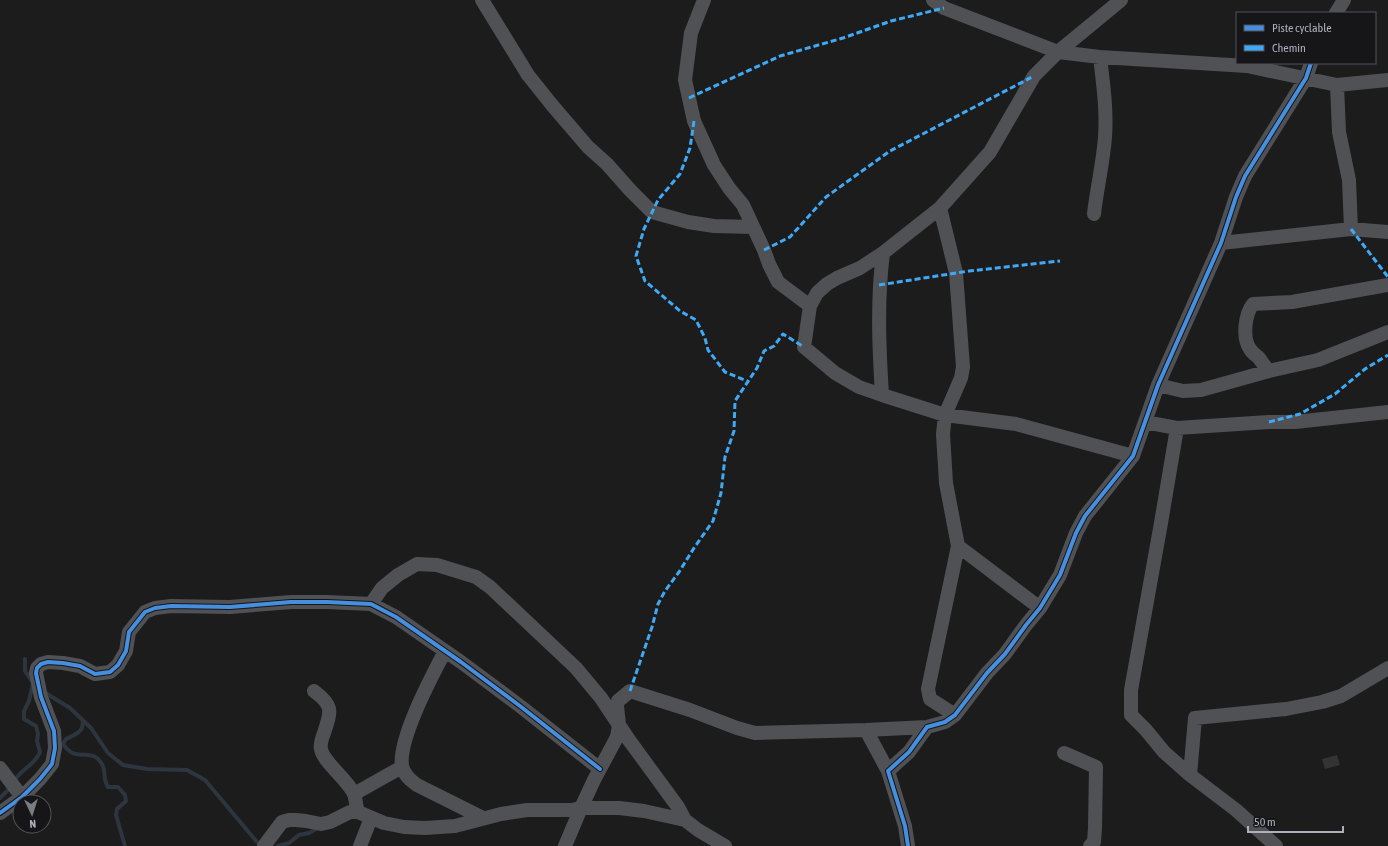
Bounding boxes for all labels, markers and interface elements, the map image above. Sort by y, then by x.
legend [1236,12,1376,64]
text: Piste cyclable [1272,21,1332,35]
text: Chemin [1272,41,1306,55]
north arrow [12,794,52,834]
scale bar [1248,808,1343,834]
text: 50 m [1254,815,1276,829]
text: N [29,818,36,830]

